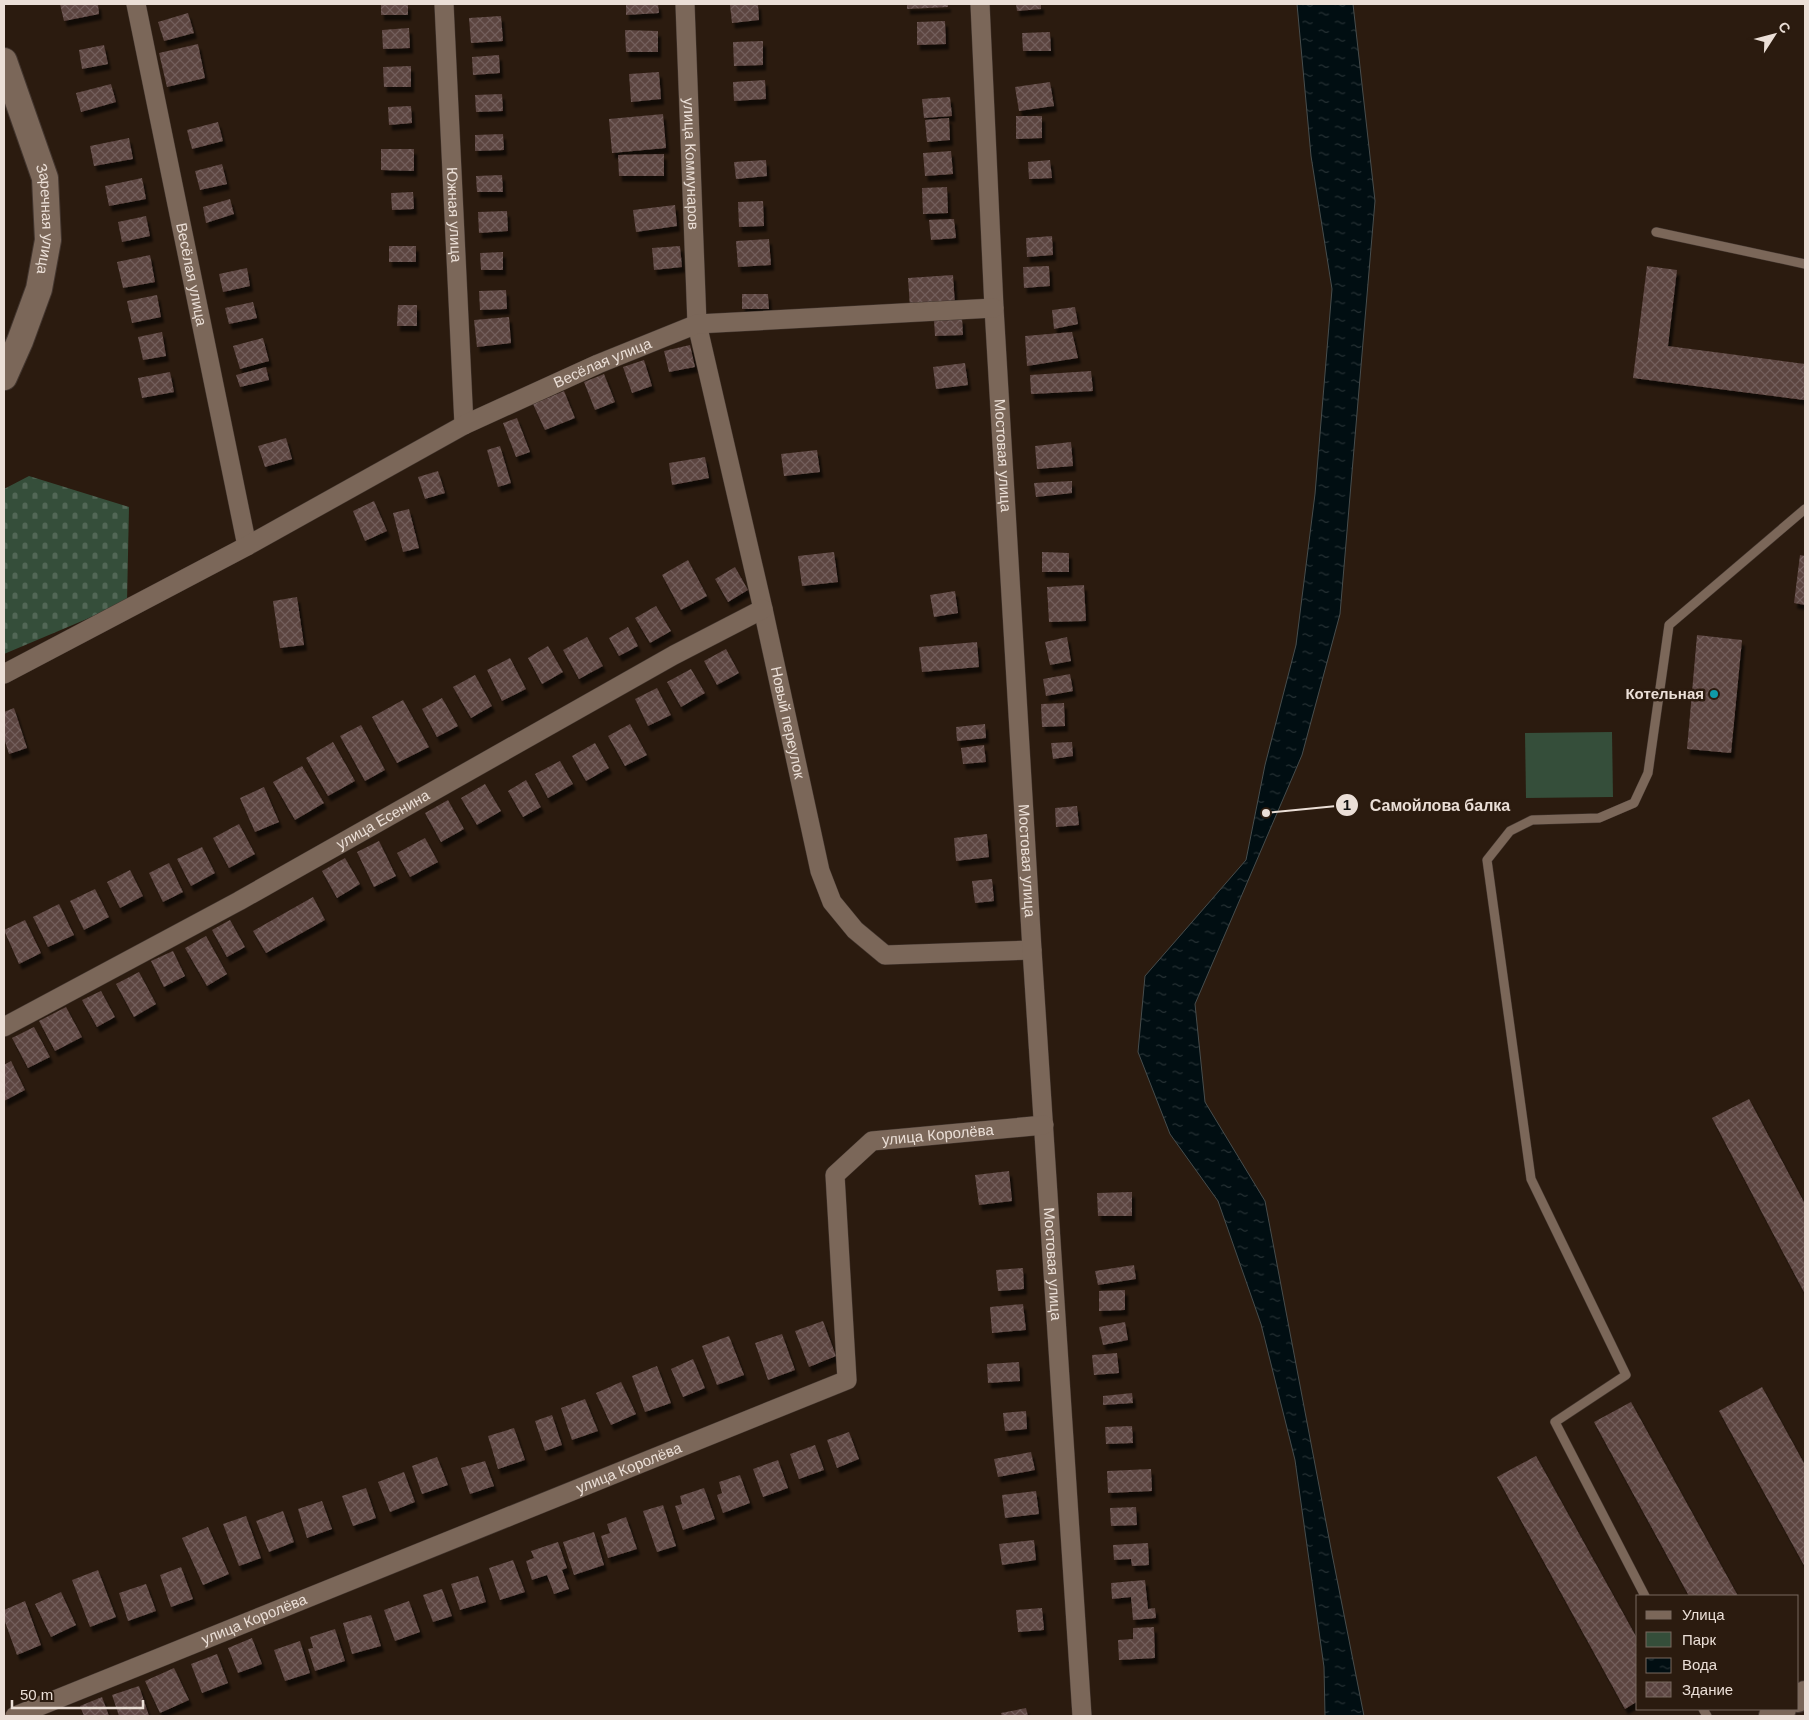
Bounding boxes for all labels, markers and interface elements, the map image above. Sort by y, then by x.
north arrow [1749,10,1799,60]
text: С [1775,19,1794,36]
street label: улица Коммунаров [681,98,702,230]
street label: Заречная улица [33,161,57,276]
street label: Южная улица [444,167,465,263]
street label: Весёлая улица [173,221,211,328]
street label: Весёлая улица [551,334,655,391]
street label: Мостовая улица [991,398,1015,513]
street label: Новый переулок [768,665,809,781]
place label: Котельная [1625,685,1704,702]
marker: Котельная [1708,688,1720,700]
street label: улица Есенина [333,786,433,852]
callout: Самойлова балка [1334,790,1520,821]
text: 1 [1343,796,1351,813]
text: Самойлова балка [1370,797,1510,814]
street label: Мостовая улица [1015,804,1039,918]
street label: улица Королёва [881,1121,995,1148]
street label: Мостовая улица [1041,1207,1065,1322]
street label: улица Королёва [573,1439,684,1497]
street label: улица Королёва [199,1590,310,1648]
legend [1636,1595,1799,1710]
text: Улица [1682,1606,1725,1623]
text: Парк [1682,1631,1716,1648]
text: Вода [1682,1656,1718,1673]
scale bar [12,1678,144,1710]
text: Здание [1682,1681,1733,1698]
text: 50 m [20,1686,53,1703]

